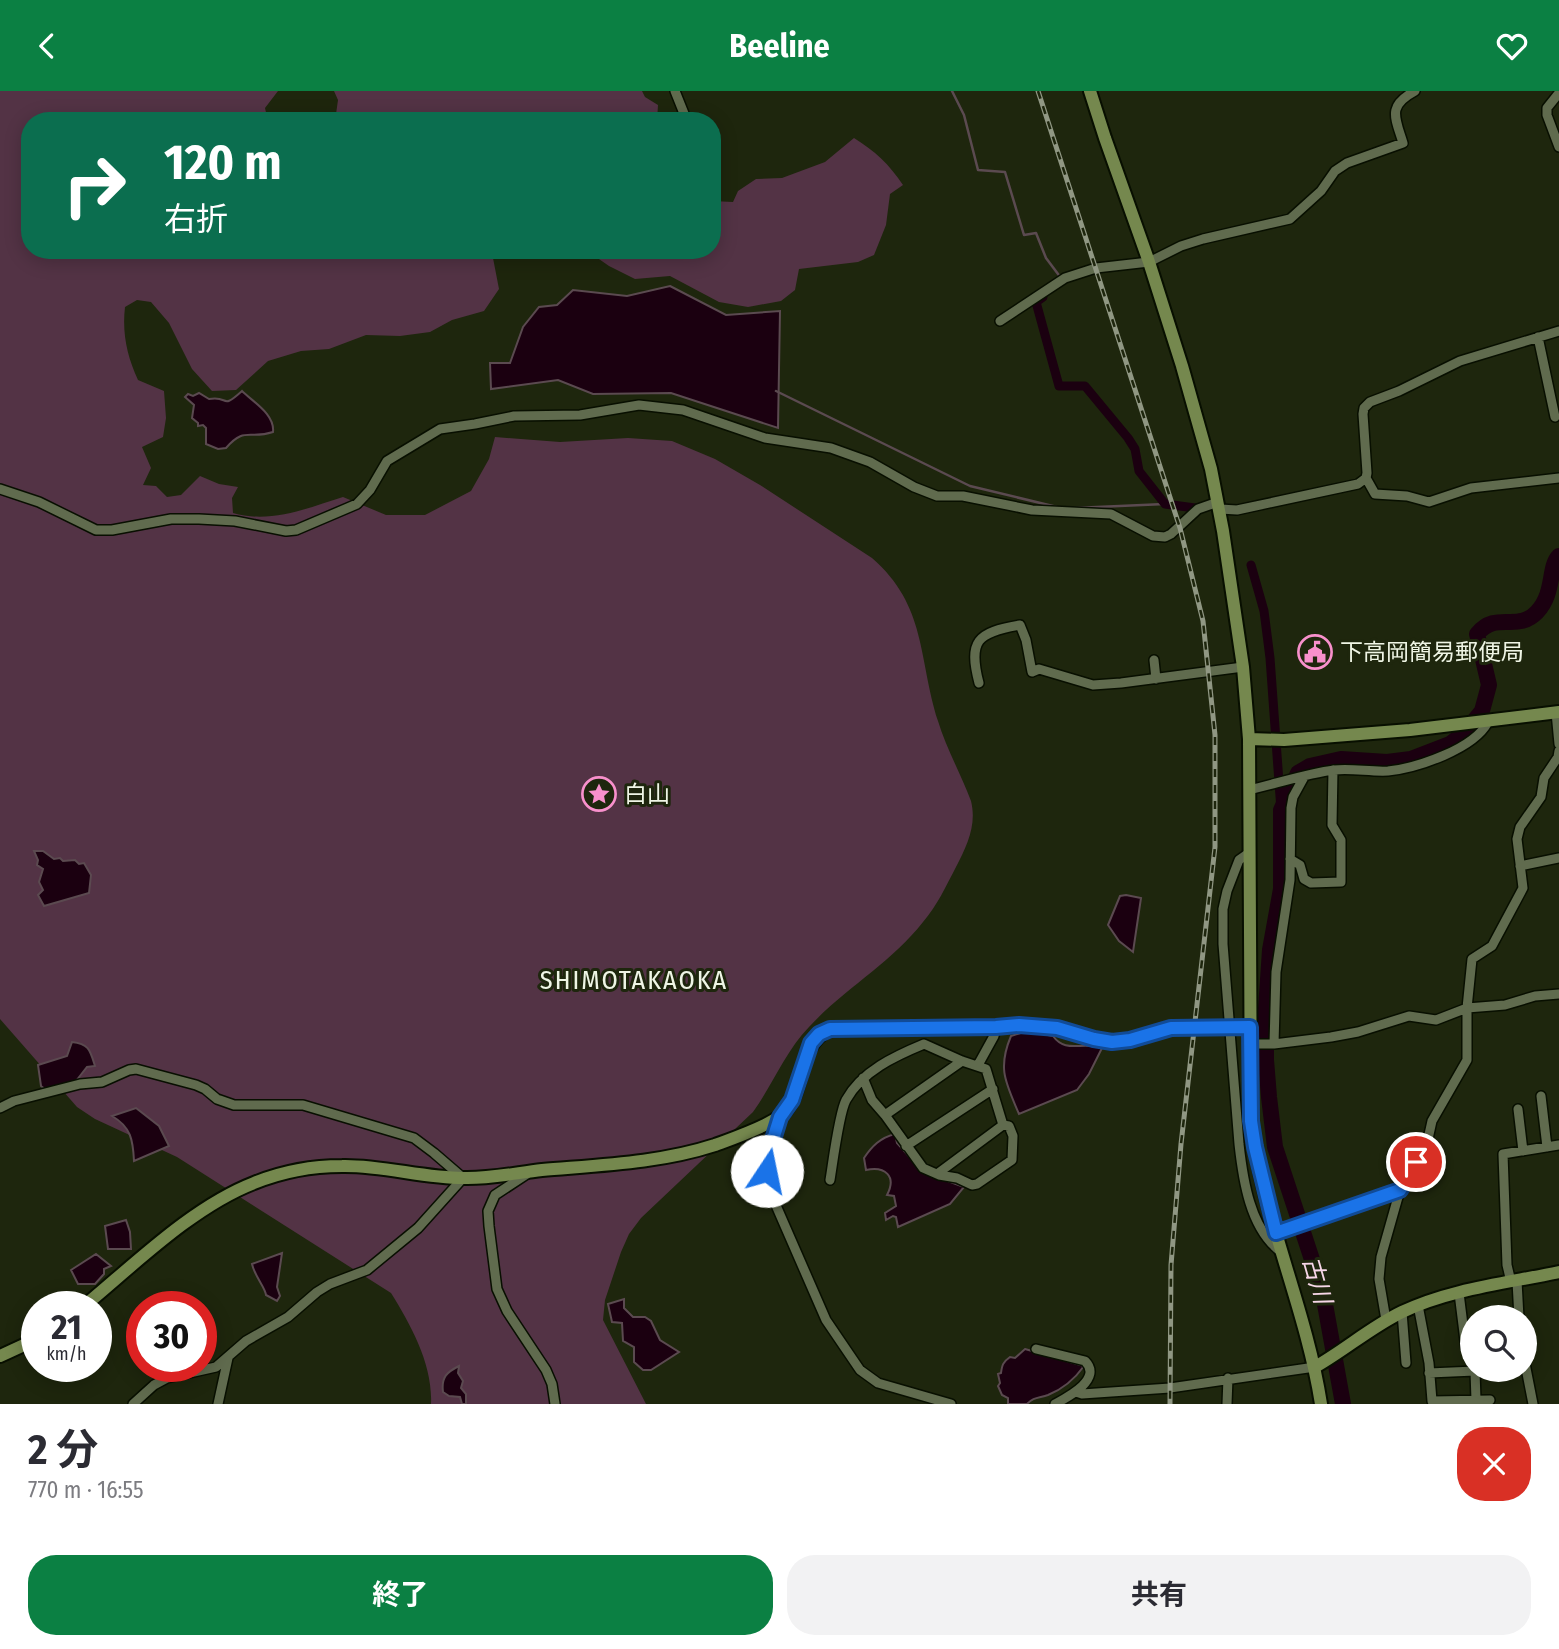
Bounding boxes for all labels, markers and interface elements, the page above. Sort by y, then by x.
icon: back [28,27,66,65]
text: Beeline [729,27,830,65]
icon: heart [1493,27,1531,65]
text: 120 m [164,133,282,192]
icon: right [49,140,140,231]
text: 右折 [164,200,228,238]
public building icon: 下高岡簡易郵便局 [1296,633,1334,671]
place label: 下高岡簡易郵便局 [1340,638,1524,666]
place icon: 白山 [580,775,618,813]
place label: 白山 [624,780,670,808]
district label: SHIMOTAKAOKA [540,965,728,996]
pin [1386,1132,1446,1192]
position arrow [730,1134,804,1208]
icon: arrive [1397,1143,1435,1181]
water label: 古川 [1297,1253,1338,1310]
speed limit sign: 30 [126,1291,217,1382]
map controls [1460,1305,1537,1382]
button: search [1460,1305,1537,1382]
text: 21 [51,1306,82,1348]
text: km/h [46,1343,87,1365]
text: 2 分 [28,1425,98,1475]
button: close [1457,1427,1531,1501]
text: 770 m · 16:55 [28,1476,144,1504]
button: 終了 [28,1555,773,1635]
button: 共有 [787,1555,1531,1635]

